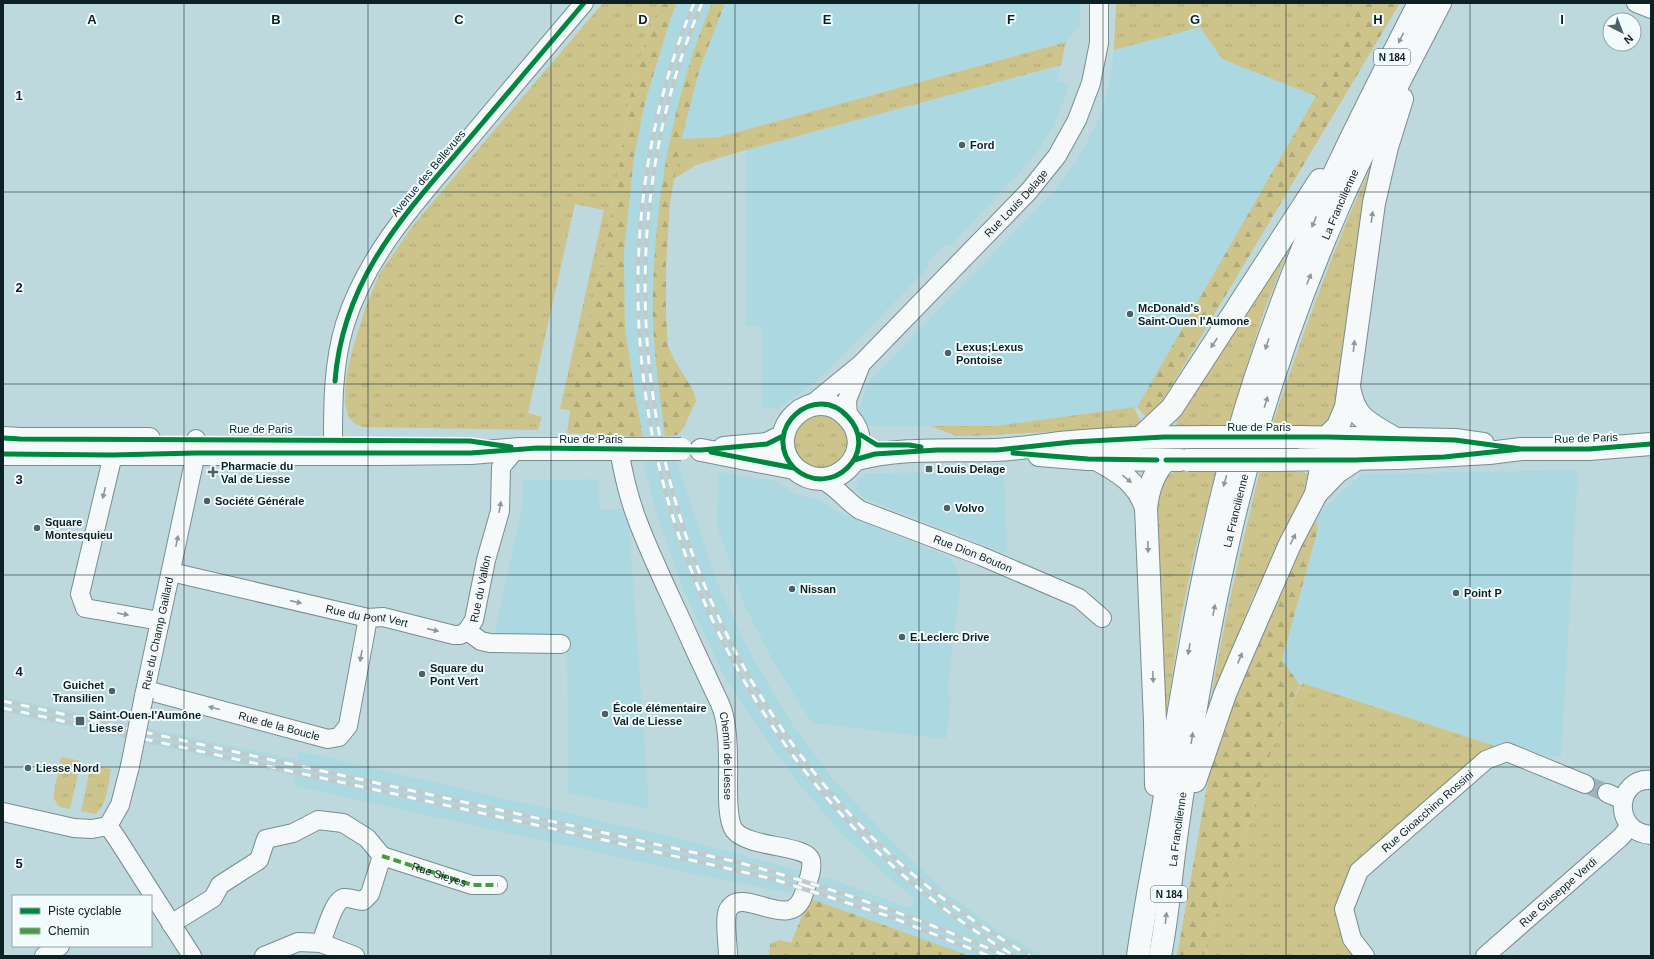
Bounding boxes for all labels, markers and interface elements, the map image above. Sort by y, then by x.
text: A [87,12,97,27]
text: B [271,12,281,27]
text: C [454,12,464,27]
text: D [638,12,648,27]
text: E [823,12,832,27]
text: F [1007,12,1015,27]
text: G [1190,12,1200,27]
text: H [1373,12,1383,27]
text: I [1560,12,1564,27]
north arrow [1602,12,1642,52]
one-way arrow [1398,32,1405,44]
text: N [1622,32,1636,47]
road number: N 184 [1374,49,1410,65]
text: 1 [15,88,23,103]
street label: Avenue des Bellevues [388,127,468,218]
place label: Ford [970,139,994,151]
marker: Ford [957,140,967,150]
street label: Rue Louis Delage [982,167,1050,239]
street label: La Francilienne [1319,167,1361,241]
one-way arrow [1369,211,1375,223]
one-way arrow [1310,217,1316,229]
one-way arrow [1306,274,1312,285]
text: 2 [15,280,23,295]
place label: McDonald's Saint-Ouen l'Aumone [1138,302,1249,327]
marker: McDonald's Saint-Ouen l'Aumone [1125,309,1135,319]
one-way arrow [1211,337,1218,349]
one-way arrow [1264,338,1270,350]
one-way arrow [1351,340,1357,352]
place label: Lexus;Lexus Pontoise [956,341,1023,366]
marker: Lexus;Lexus Pontoise [943,348,953,358]
one-way arrow [1263,396,1269,408]
street label: Rue de Paris [1227,421,1291,433]
street label: Rue de Paris [229,423,293,435]
street label: Rue de Paris [1554,431,1618,445]
street label: Rue de Paris [559,433,623,445]
place label: Pharmacie du Val de Liesse [221,460,293,485]
place label: Louis Delage [937,463,1005,475]
marker: Louis Delage [924,464,934,474]
marker: Pharmacie du Val de Liesse [208,467,218,477]
text: 3 [15,472,23,487]
street label: La Francilienne [1221,473,1251,549]
one-way arrow [1122,474,1133,483]
one-way arrow [1222,476,1228,488]
one-way arrow [100,487,106,499]
place label: Société Générale [215,495,304,507]
marker: Société Générale [202,496,212,506]
one-way arrow [497,501,503,513]
place label: Volvo [955,502,984,514]
marker: Volvo [942,503,952,513]
place label: Square Montesquieu [45,516,113,541]
marker: Square Montesquieu [32,523,42,533]
street label: Rue Dion Bouton [932,533,1014,575]
one-way arrow [1290,534,1296,545]
one-way arrow [174,535,180,548]
one-way arrow [1144,541,1151,553]
street label: Rue du Vallon [468,554,493,623]
street label: Rue du Champ Gaillard [139,576,175,691]
place label: Nissan [800,583,836,595]
marker: Nissan [787,584,797,594]
place label: Point P [1464,587,1502,599]
marker: Point P [1451,588,1461,598]
one-way arrow [290,599,302,605]
street label: Rue du Pont Vert [325,602,409,629]
one-way arrow [1211,603,1217,616]
one-way arrow [117,612,129,618]
one-way arrow [427,627,439,633]
place label: E.Leclerc Drive [910,631,990,643]
marker: E.Leclerc Drive [897,632,907,642]
one-way arrow [1186,643,1192,656]
one-way arrow [358,650,364,663]
one-way arrow [1237,653,1243,664]
place label: Square du Pont Vert [430,662,484,687]
text: 4 [15,664,23,679]
marker: Square du Pont Vert [417,669,427,679]
one-way arrow [1149,671,1156,683]
place label: Guichet Transilien [53,679,104,704]
marker: Guichet Transilien [107,686,117,696]
place label: École élémentaire Val de Liesse [613,702,707,727]
one-way arrow [208,705,220,711]
place label: Saint-Ouen-l'Aumône Liesse [89,709,201,734]
street label: Rue de la Boucle [237,709,321,743]
marker: École élémentaire Val de Liesse [600,709,610,719]
street label: Chemin de Liesse [717,711,734,800]
marker: Saint-Ouen-l'Aumône Liesse [74,715,86,727]
one-way arrow [1189,732,1195,744]
place label: Liesse Nord [36,762,99,774]
marker: Liesse Nord [23,763,33,773]
street label: Rue Gioacchino Rossini [1379,768,1475,855]
street label: La Francilienne [1166,791,1189,867]
street label: Rue Giuseppe Verdi [1517,855,1599,929]
text: 5 [15,856,23,871]
street label: Rue Sieyes [410,860,468,889]
road number: N 184 [1151,886,1187,902]
legend [12,895,152,947]
text: Piste cyclable [48,904,122,918]
one-way arrow [1163,911,1169,924]
text: Chemin [48,924,89,938]

